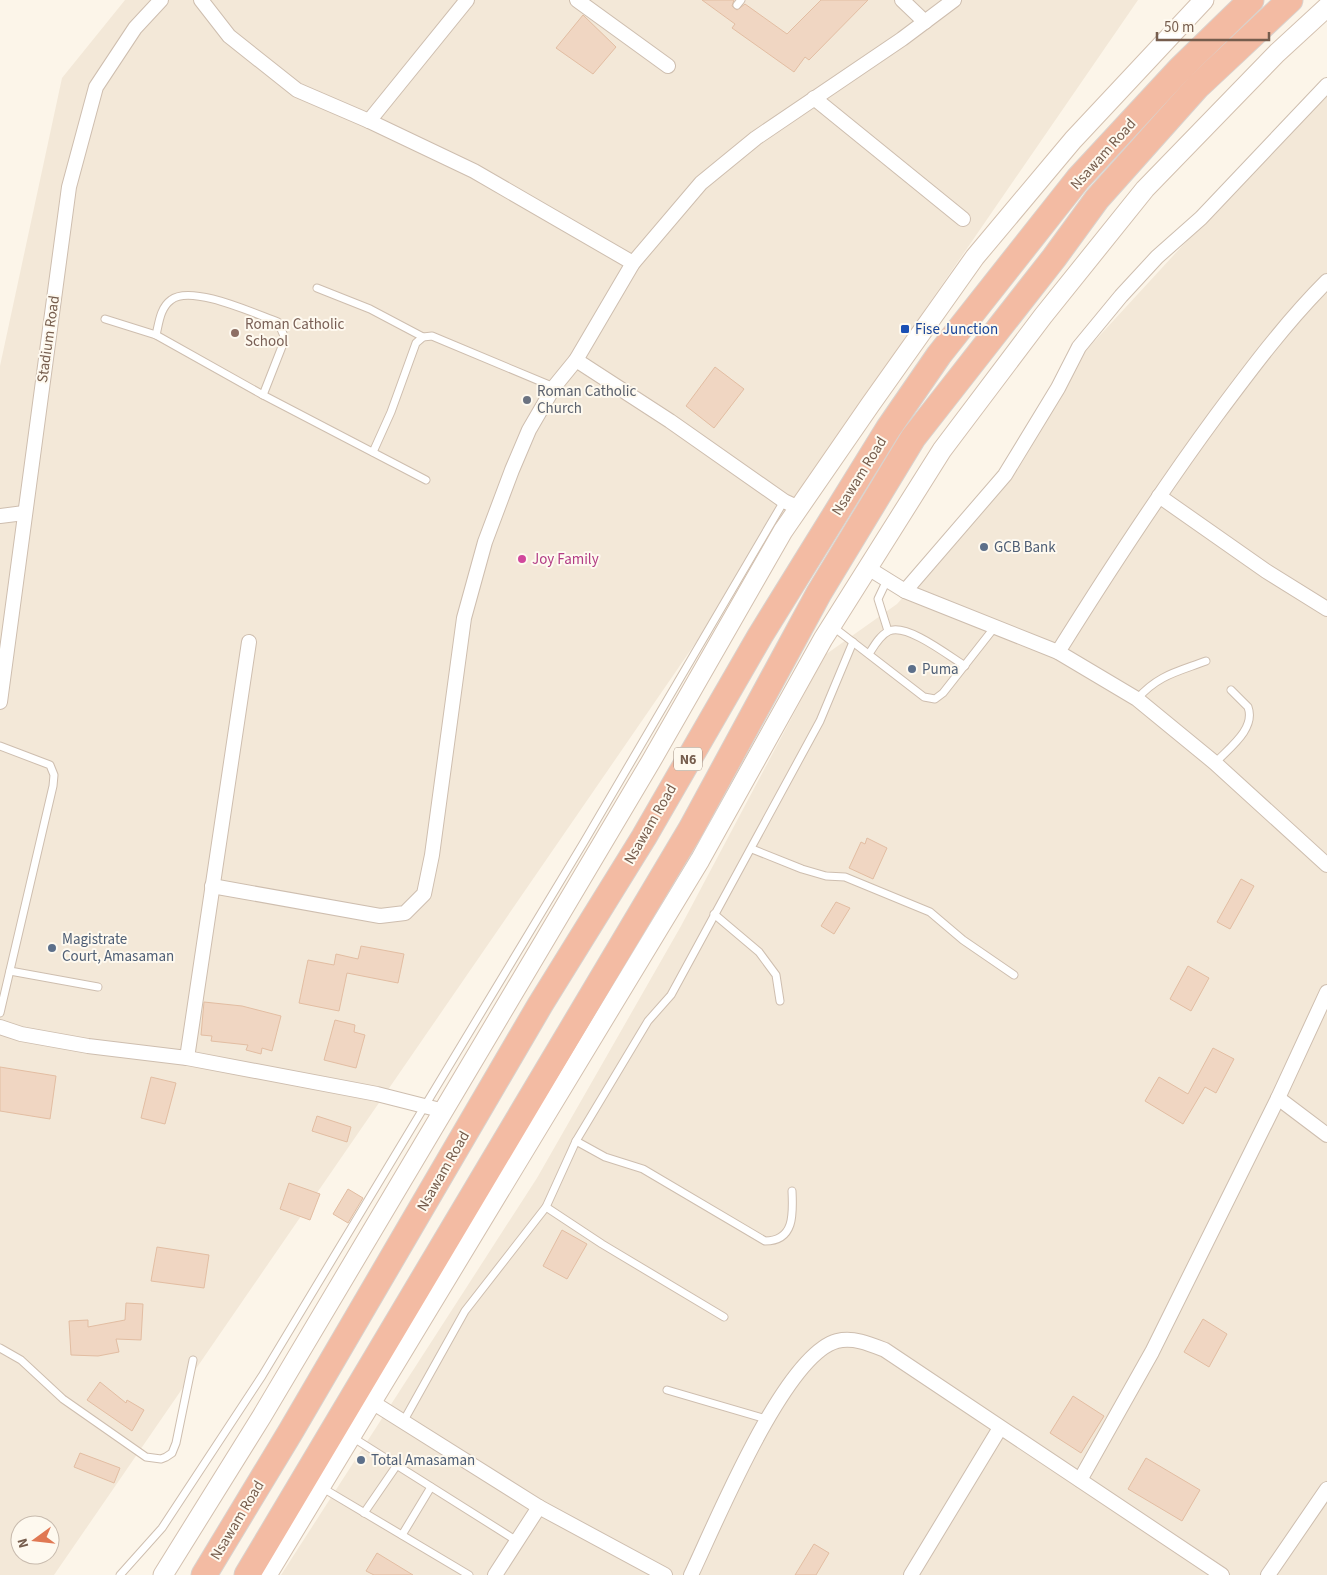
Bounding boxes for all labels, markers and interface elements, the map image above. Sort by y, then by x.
scale bar [1157,10,1270,42]
text: 50 m [1164,17,1194,38]
street label: Nsawam Road [1066,114,1141,195]
street label: Stadium Road [32,294,65,384]
place label: Roman Catholic School [245,314,345,352]
place label: Fise Junction [915,319,998,340]
marker: Fise Junction [899,323,911,335]
marker: Roman Catholic School [229,327,241,339]
place label: Roman Catholic Church [537,381,637,419]
marker: Roman Catholic Church [521,394,533,406]
street label: Nsawam Road [827,433,892,520]
place label: GCB Bank [994,537,1056,558]
marker: GCB Bank [978,541,990,553]
place label: Joy Family [532,549,599,570]
marker: Joy Family [516,553,528,565]
place label: Puma [922,659,959,680]
marker: Puma [906,663,918,675]
road number: N6 [674,748,702,771]
street label: Nsawam Road [619,780,682,868]
place label: Magistrate Court, Amasaman [62,929,174,967]
marker: Magistrate Court, Amasaman [46,942,58,954]
street label: Nsawam Road [412,1127,475,1215]
place label: Total Amasaman [371,1450,475,1471]
marker: Total Amasaman [355,1454,367,1466]
street label: Nsawam Road [205,1477,269,1564]
north arrow [10,1515,60,1565]
text: N [13,1536,34,1550]

